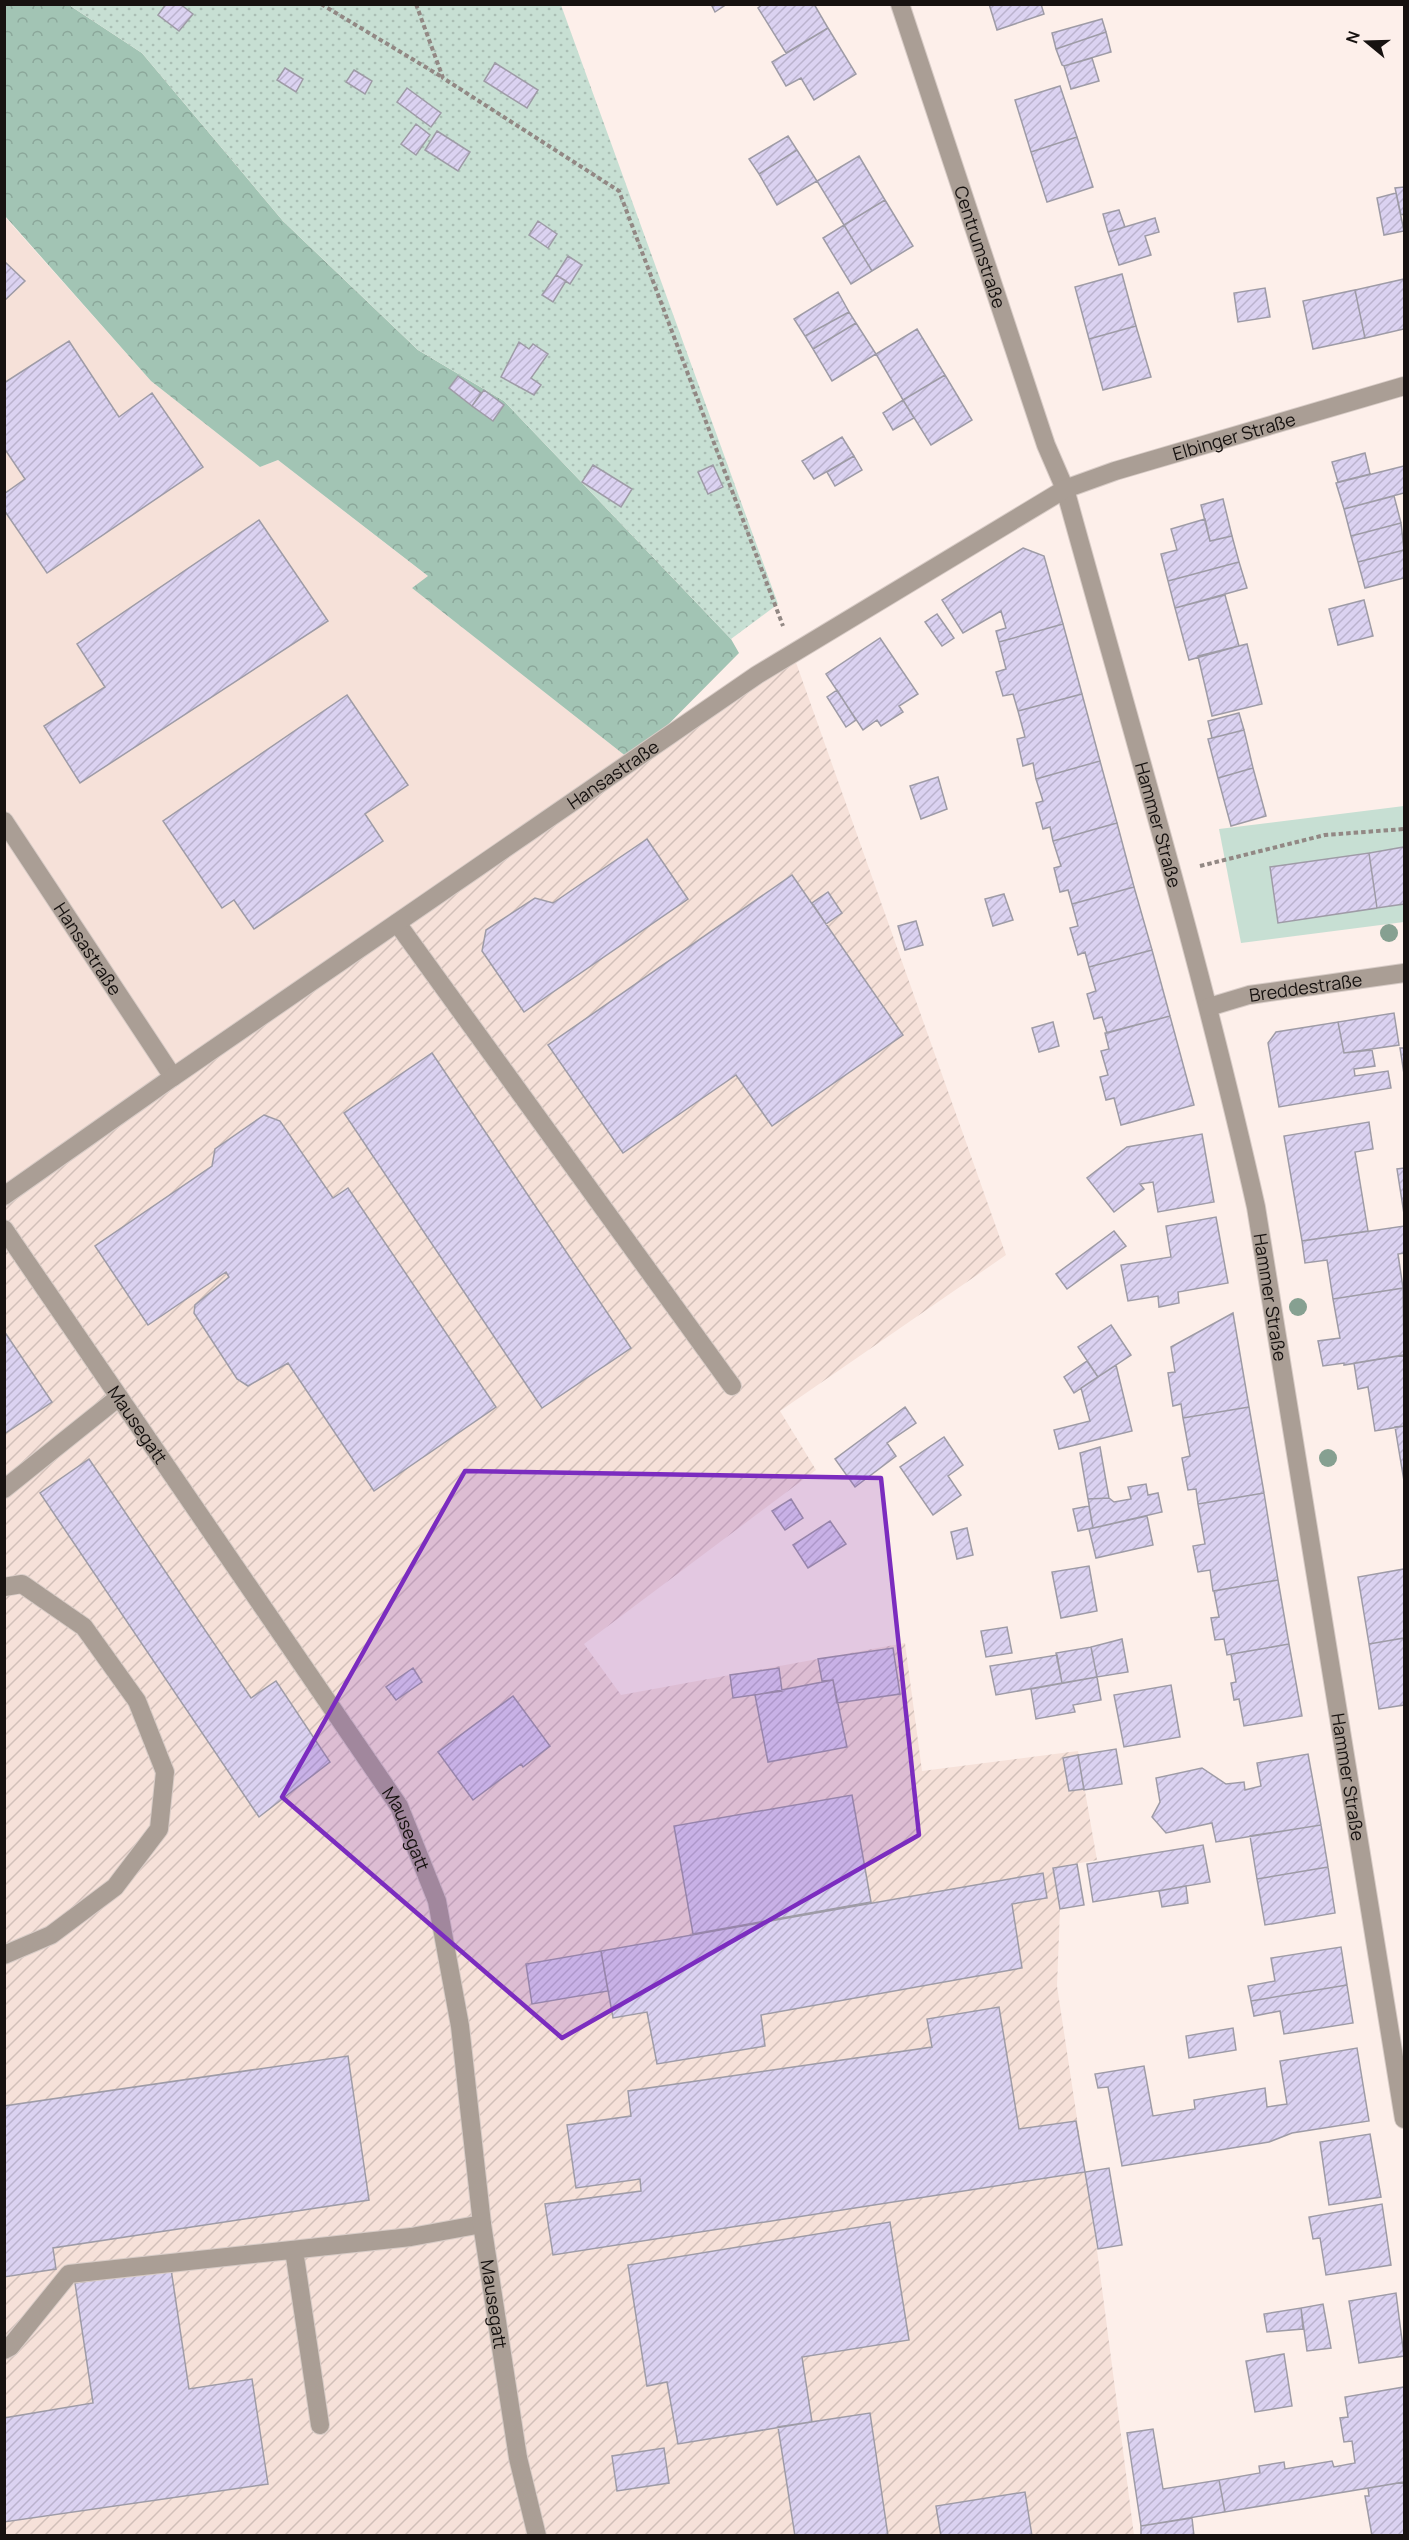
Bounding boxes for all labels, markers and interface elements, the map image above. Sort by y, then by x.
north arrow [1337,12,1397,72]
text: N [1341,28,1365,46]
street label: Centrumstraße [949,183,1012,311]
street label: Elbinger Straße [1170,407,1298,465]
street label: Hansastraße [562,734,664,814]
street label: Hammer Straße [1130,759,1187,890]
street label: Hansastraße [49,898,128,1000]
street label: Breddestraße [1248,967,1364,1007]
street label: Hammer Straße [1248,1232,1293,1363]
street label: Mausegatt [103,1381,173,1468]
street label: Hammer Straße [1326,1711,1371,1843]
street label: Mausegatt [377,1782,436,1874]
street label: Mausegatt [476,2258,513,2350]

